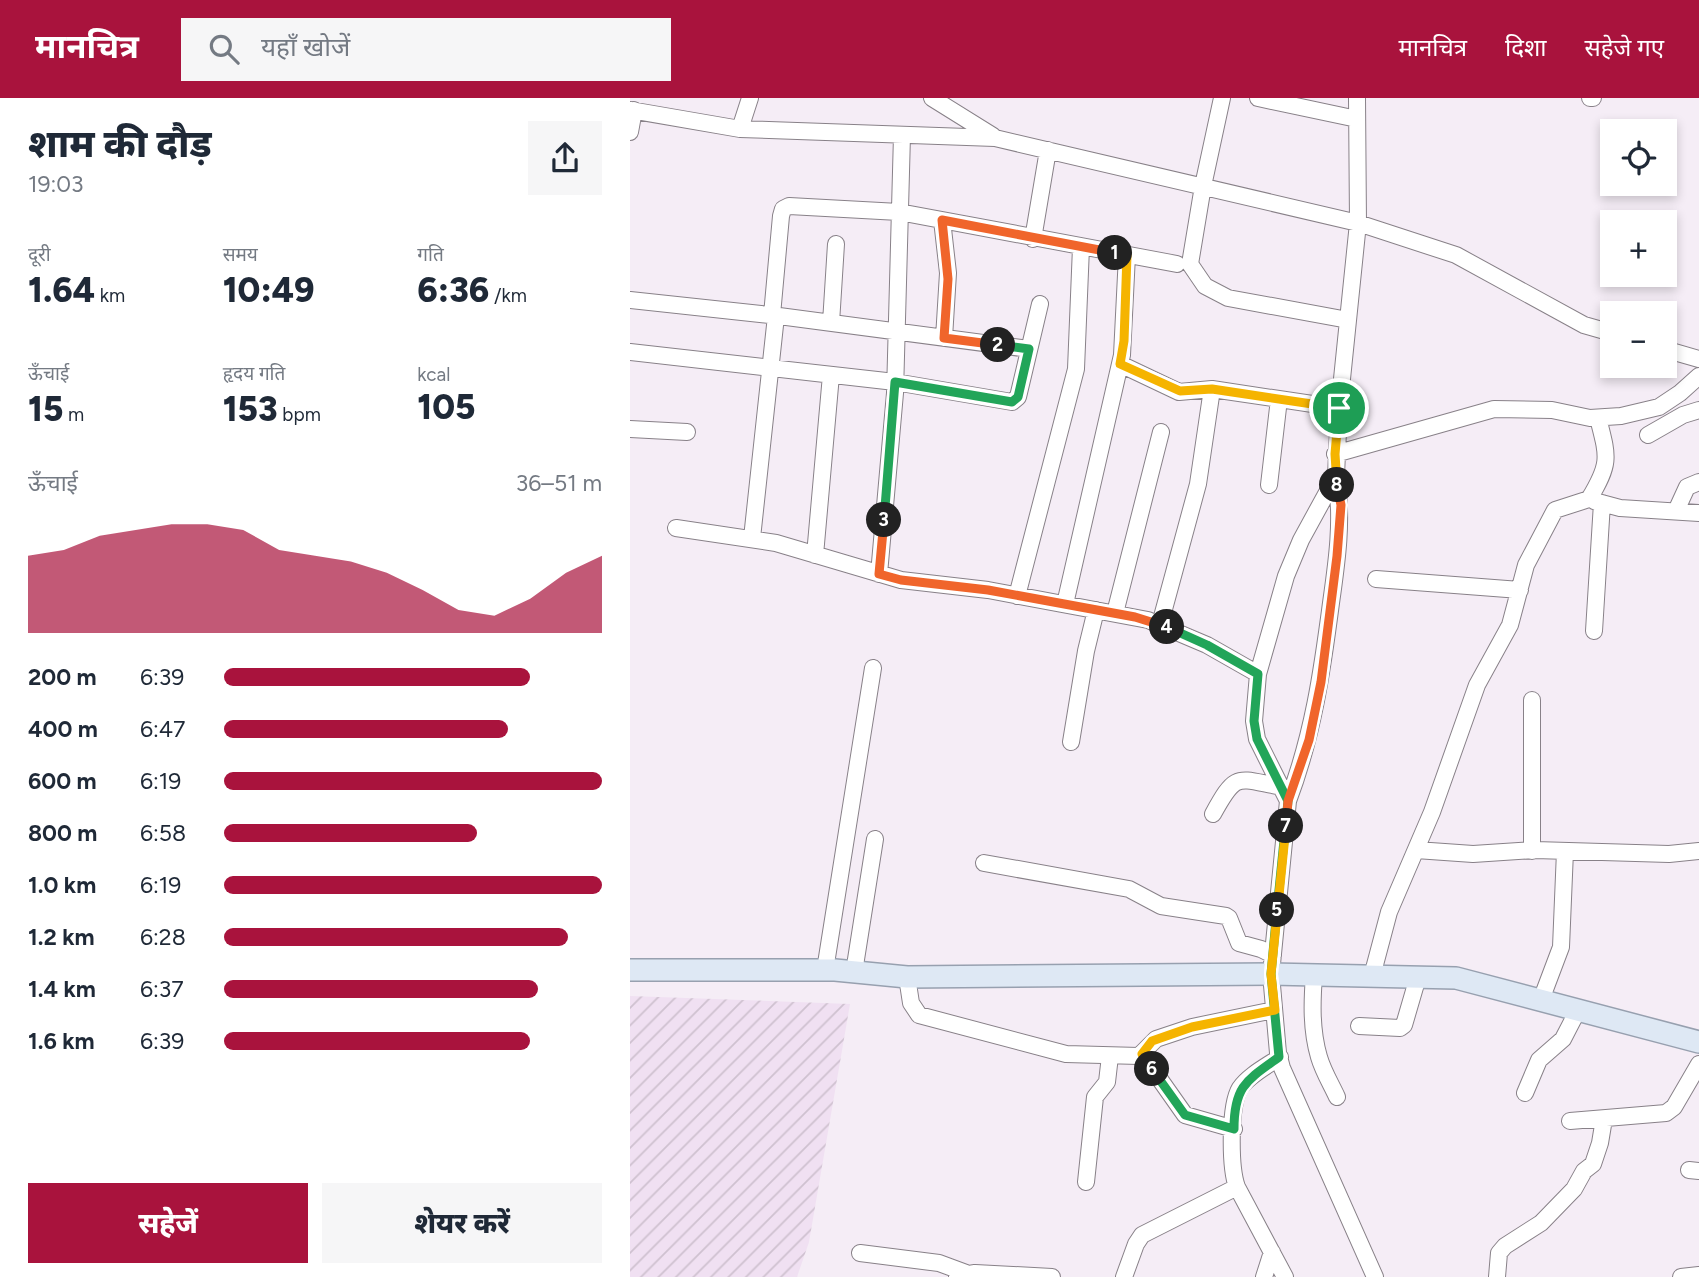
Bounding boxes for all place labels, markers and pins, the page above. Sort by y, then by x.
pin: 1 [1098,236,1133,270]
pin: 2 [980,328,1016,362]
pin [1309,378,1369,438]
pin: 8 [1320,468,1354,502]
pin: 3 [866,502,902,538]
pin: 4 [1150,610,1184,644]
pin: 7 [1268,808,1304,844]
pin: 5 [1260,892,1294,928]
pin: 6 [1134,1052,1170,1086]

